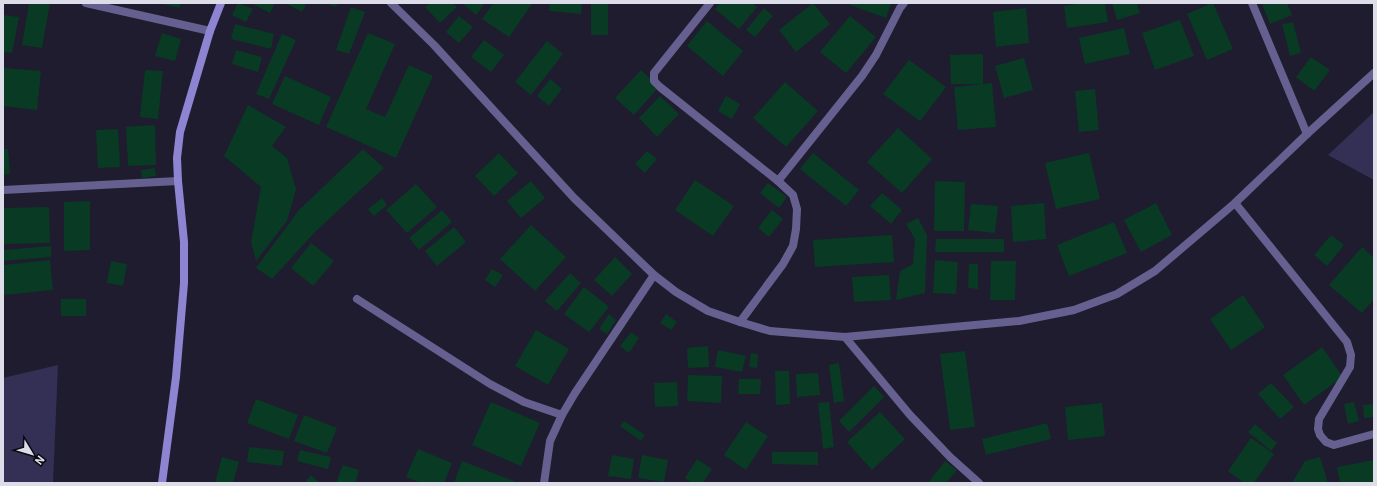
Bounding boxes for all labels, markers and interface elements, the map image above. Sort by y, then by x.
north arrow [12,434,52,474]
text: N [32,453,47,467]

